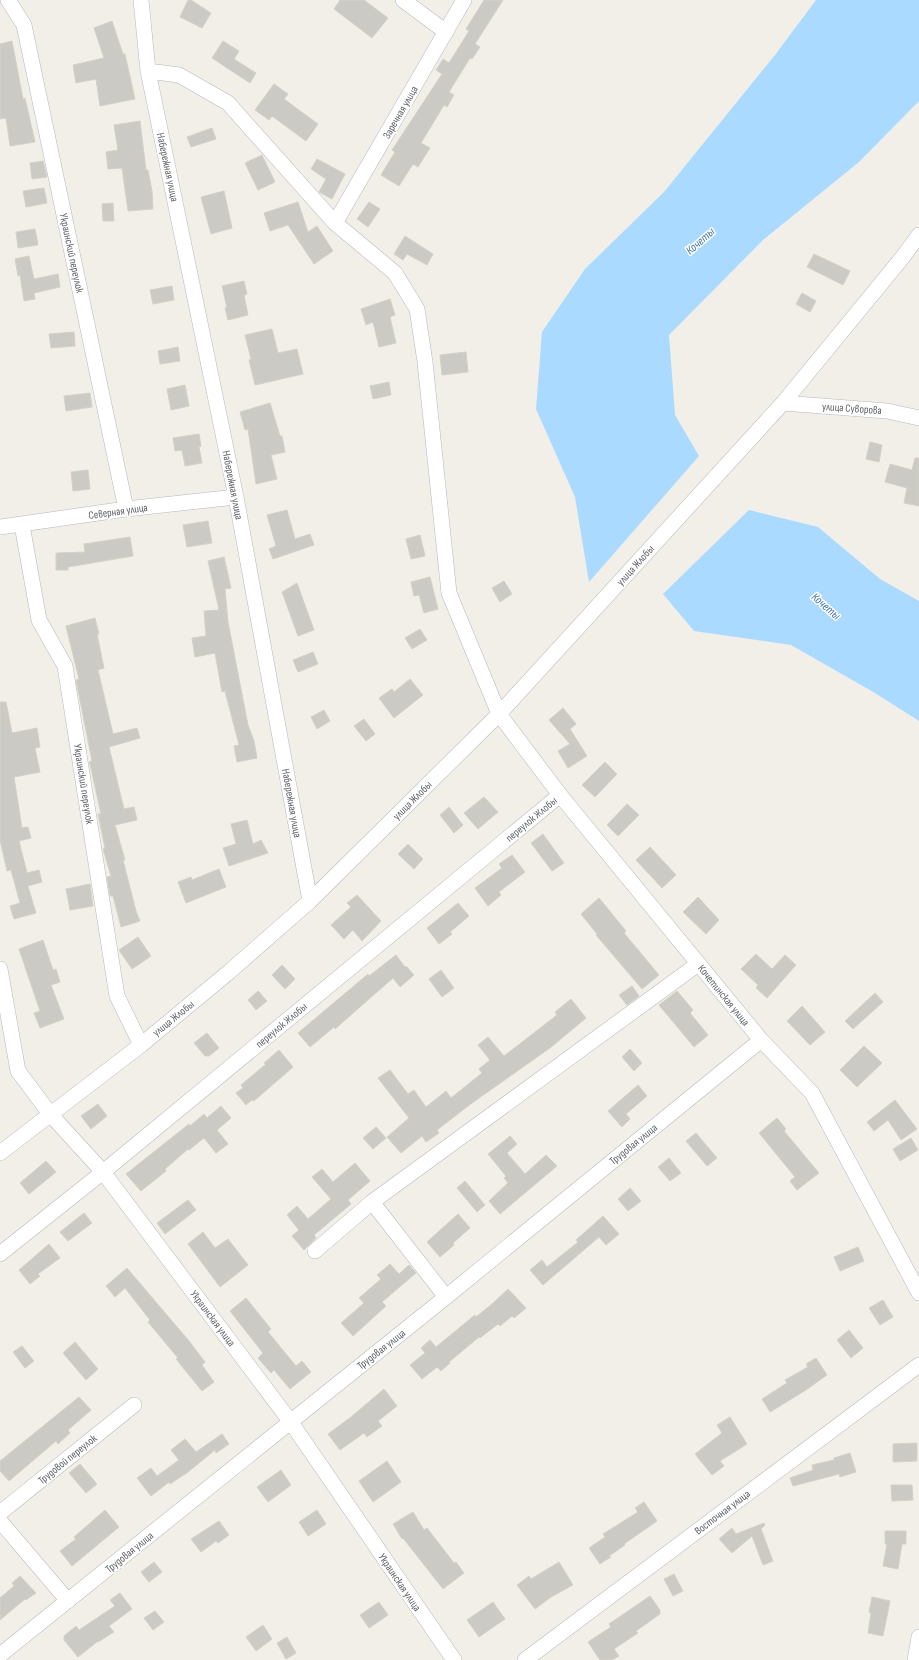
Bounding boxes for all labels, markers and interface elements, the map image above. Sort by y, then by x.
street label: Заречная улица [380,84,421,141]
street label: Набережная улица [154,131,181,203]
street label: Украинский переулок [57,212,86,295]
water label: Кочеты [683,224,718,258]
street label: улица Суворова [822,400,882,417]
street label: Набережная улица [219,449,246,521]
street label: Северная улица [88,501,148,522]
street label: улица Жлобы [614,543,657,588]
water label: Кочеты [808,590,844,623]
street label: Украинский переулок [71,743,96,826]
street label: Набережная улица [279,767,304,839]
street label: улица Жлобы [390,778,435,823]
street label: переулок Жлобы [503,794,560,845]
street label: Кочетинская улица [695,962,752,1028]
street label: улица Жлобы [150,998,197,1039]
street label: переулок Жлобы [253,1000,310,1051]
street label: Трудовая улица [607,1121,660,1168]
street label: Украинская улица [187,1288,238,1349]
street label: Трудовая улица [355,1326,408,1372]
street label: Трудовой переулок [35,1431,100,1487]
street label: Восточная улица [692,1487,753,1538]
street label: Трудовая улица [103,1529,156,1576]
street label: Украинская улица [375,1551,424,1614]

